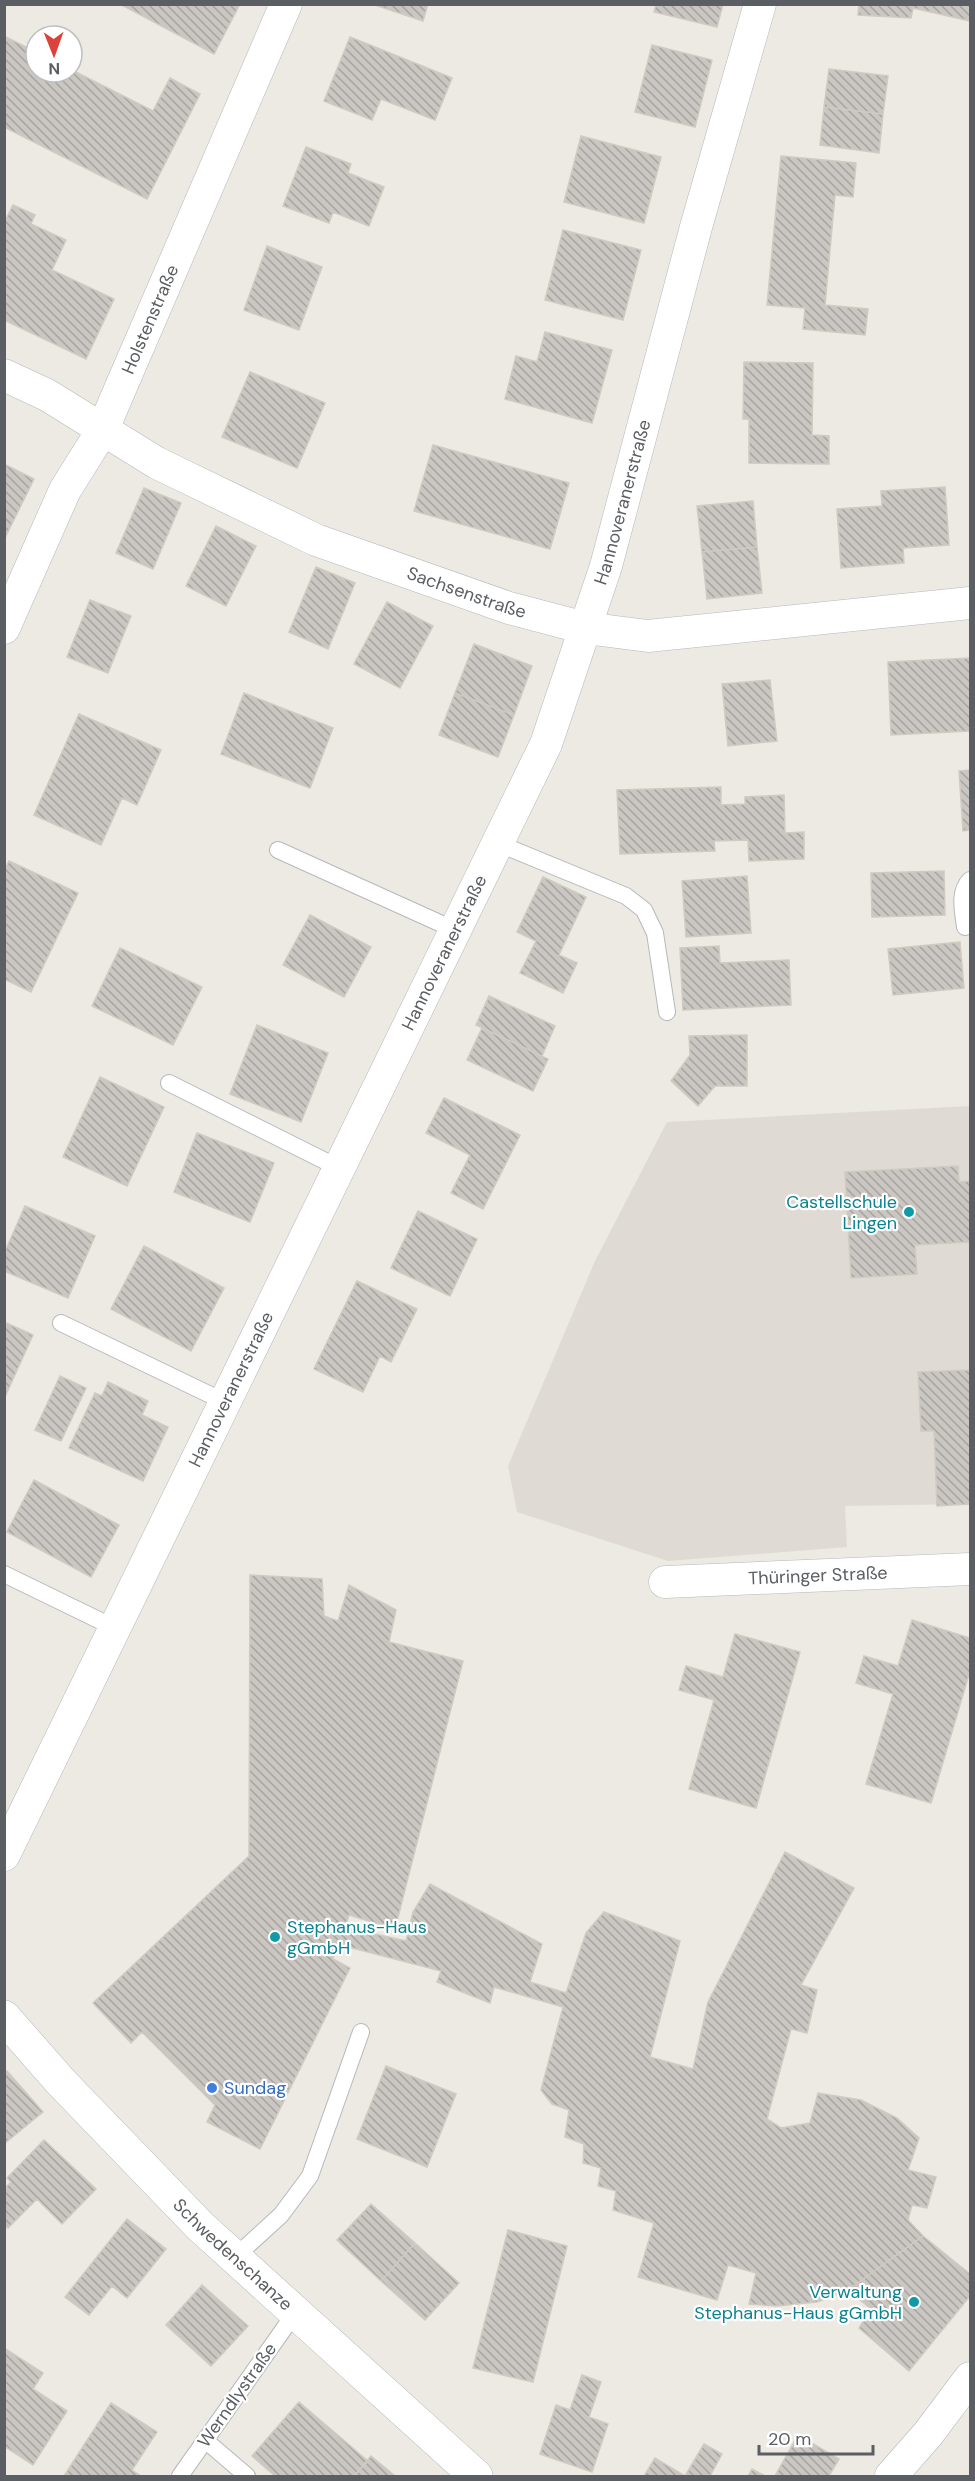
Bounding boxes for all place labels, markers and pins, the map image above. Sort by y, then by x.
place label: Castellschule Lingen [786,1190,897,1235]
marker: Castellschule Lingen [902,1205,916,1219]
place label: Stephanus-Haus gGmbH [287,1915,427,1960]
marker: Stephanus-Haus gGmbH [268,1930,282,1944]
place label: Sundag [224,2076,286,2100]
marker: Sundag [205,2081,219,2095]
place label: Verwaltung Stephanus-Haus gGmbH [694,2280,902,2325]
marker: Verwaltung Stephanus-Haus gGmbH [907,2295,921,2309]

